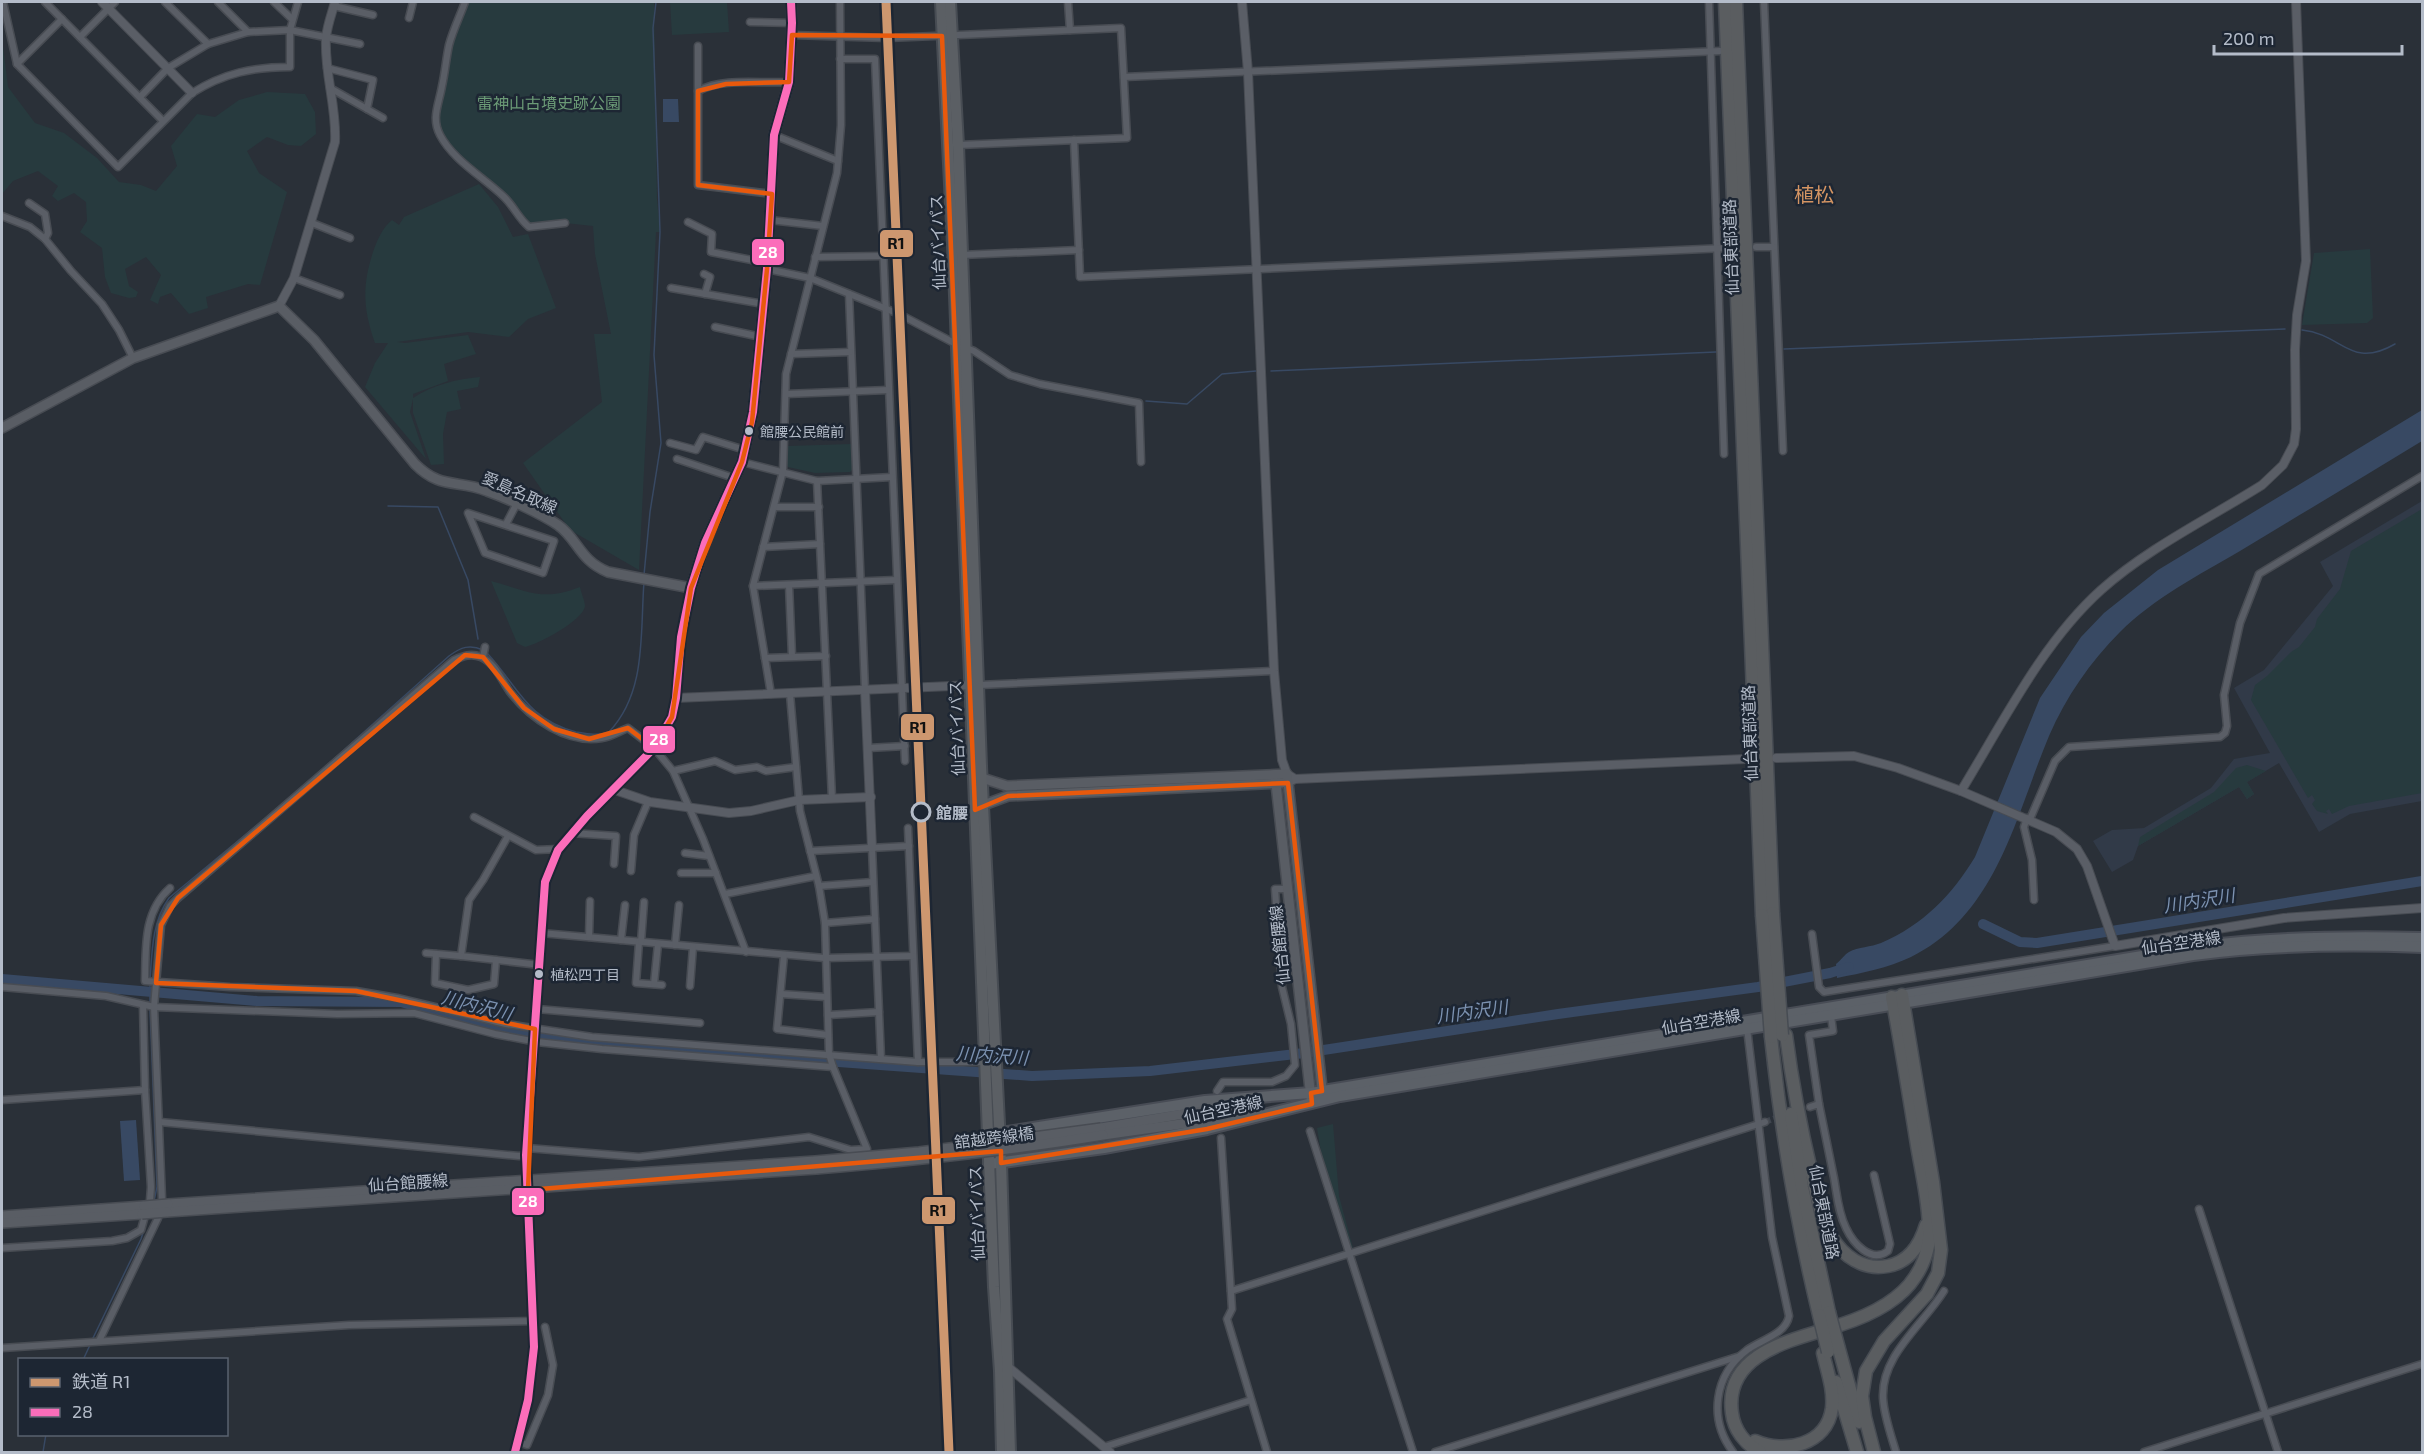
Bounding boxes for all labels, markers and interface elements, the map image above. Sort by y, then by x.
scale bar [2214,18,2402,56]
text: 200 m [2223,27,2275,49]
park label: 雷神山古墳史跡公園 [477,93,621,112]
district label: 植松 [1794,182,1834,206]
street label: 仙台バイパス [926,194,948,290]
street label: 仙台東部道路 [1719,199,1741,295]
line badge: R1 [879,229,914,258]
text: R1 [887,233,905,252]
line badge: 28 [751,238,785,266]
text: 28 [758,242,778,261]
place label: 館腰公民館前 [760,423,844,440]
marker: 館腰公民館前 [743,425,755,437]
street label: 愛島名取線 [480,467,560,517]
street label: 仙台バイパス [945,680,967,776]
street label: 仙台東部道路 [1738,685,1760,781]
line badge: R1 [900,713,935,741]
text: R1 [909,717,927,736]
line badge: 28 [642,725,676,754]
text: 28 [649,729,669,748]
marker: 館腰 [911,802,931,822]
place label: 館腰 [936,803,968,822]
water label: 川内沢川 [2162,883,2238,916]
street label: 仙台館腰線 [1265,904,1293,986]
street label: 仙台空港線 [2140,927,2222,957]
place label: 植松四丁目 [550,966,620,983]
marker: 植松四丁目 [533,968,545,980]
water label: 川内沢川 [439,986,517,1025]
water label: 川内沢川 [1435,995,1511,1027]
street label: 仙台空港線 [1660,1005,1742,1037]
water label: 川内沢川 [955,1042,1031,1069]
street label: 仙台空港線 [1182,1091,1264,1127]
street label: 舘越跨線橋 [953,1123,1035,1151]
street label: 仙台東部道路 [1807,1163,1843,1261]
street label: 仙台バイパス [965,1165,987,1261]
street label: 仙台館腰線 [367,1170,449,1194]
line badge: 28 [511,1187,545,1216]
text: 28 [518,1191,538,1210]
line badge: R1 [921,1196,956,1225]
text: R1 [929,1200,947,1219]
legend [18,1358,228,1436]
text: 鉄道 R1 [72,1370,130,1392]
text: 28 [72,1400,93,1422]

